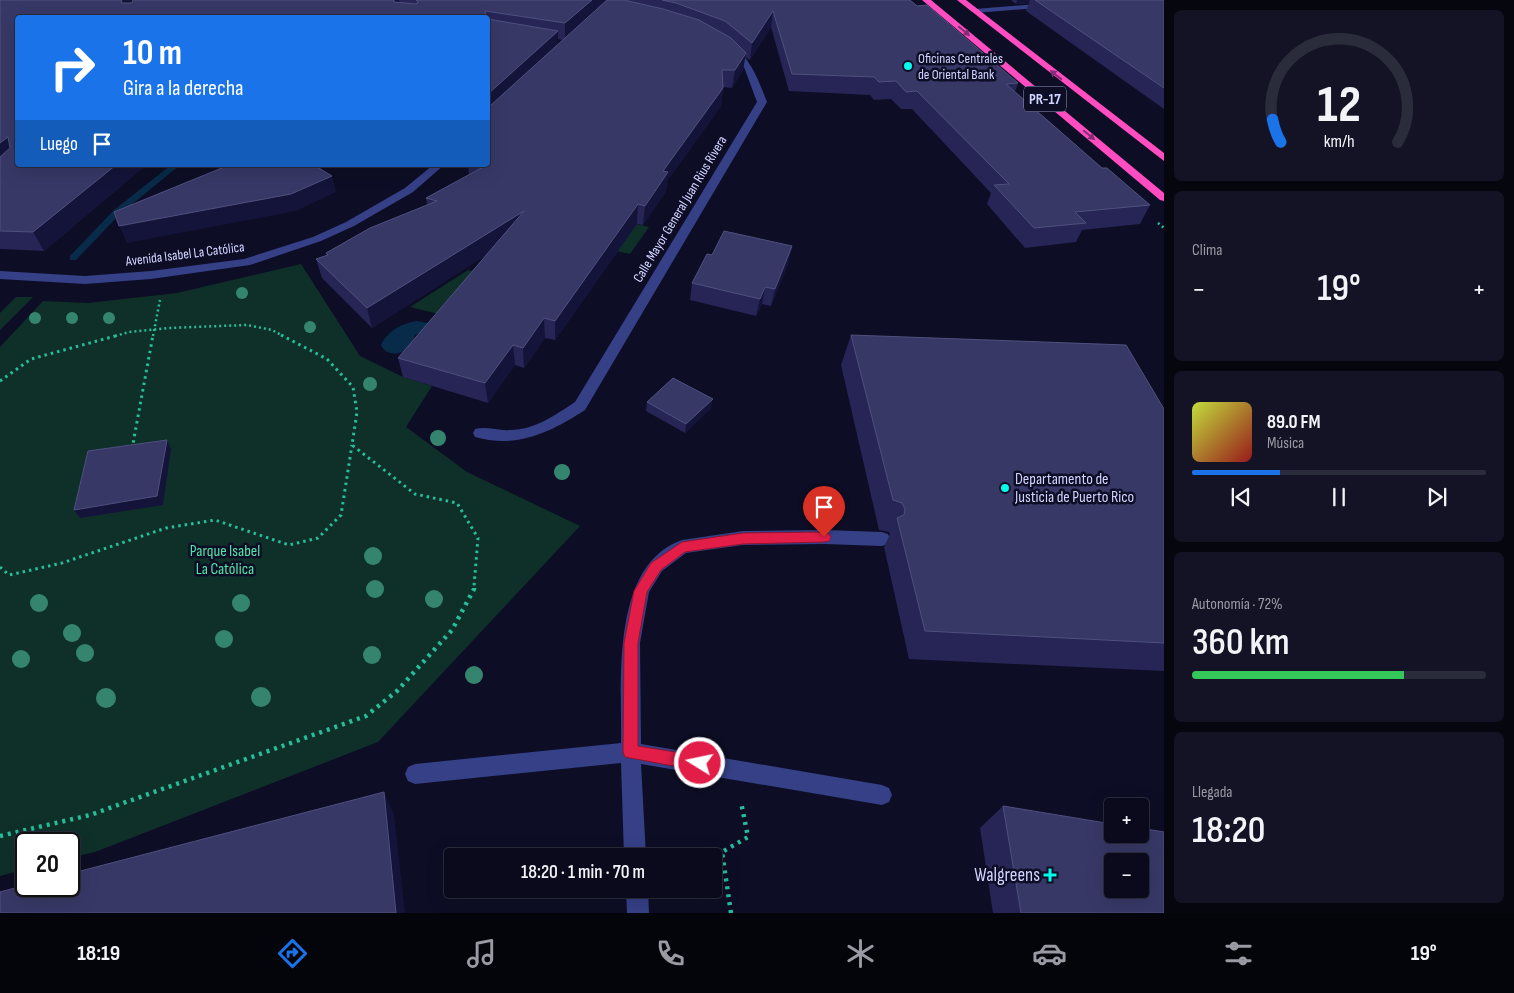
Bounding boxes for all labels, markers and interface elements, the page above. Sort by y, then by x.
one-way arrow [957,26,970,37]
text: 10 m [123,32,182,75]
icon: right [40,35,105,100]
place label: Oficinas Centrales de Oriental Bank [918,50,1003,83]
marker: Oficinas Centrales de Oriental Bank [902,60,914,72]
one-way arrow [1050,69,1063,80]
text: 12 [1317,74,1361,137]
text: Gira a la derecha [123,75,244,102]
road number: PR-17 [1024,86,1066,112]
icon: arrive [88,130,116,158]
one-way arrow [1082,130,1095,141]
text: km/h [1324,131,1354,152]
text: Luego [40,133,78,156]
street label: Calle Mayor General Juan Rius Rivera [629,133,731,285]
street label: Avenida Isabel La Católica [124,238,245,270]
text: Clima [1192,241,1222,260]
text: 19° [1317,266,1361,311]
text: − [1192,273,1206,306]
text: + [1472,273,1486,306]
text: 89.0 FM [1267,411,1321,434]
text: Música [1267,434,1304,453]
place label: Departamento de Justicia de Puerto Rico [1014,470,1134,507]
marker: Departamento de Justicia de Puerto Rico [999,482,1011,494]
icon: previous [1227,483,1255,511]
icon: pause [1325,483,1353,511]
icon: next [1423,483,1451,511]
pin [803,486,845,537]
icon: arrive [810,493,838,521]
park label: Parque Isabel La Católica [190,542,260,579]
text: Autonomía · 72% [1192,595,1283,614]
text: 360 km [1192,620,1290,665]
position arrow [673,736,725,788]
text: Llegada [1192,783,1233,802]
map controls [1104,798,1149,898]
button: + [1104,798,1149,843]
text: 18:20 [1192,808,1265,853]
speed limit sign: 20 [15,832,80,897]
button: − [1104,853,1149,898]
text: 18:20 · 1 min · 70 m [521,861,645,884]
place label: Walgreens [974,864,1040,887]
marker: Walgreens [1044,869,1056,881]
icon: directions [275,936,310,971]
icon: music [464,936,499,971]
icon: phone [653,936,688,971]
icon: climate [843,936,878,971]
icon: car [1032,936,1067,971]
icon: filters [1221,936,1256,971]
text: 18:19 [77,940,120,967]
text: 19° [1411,940,1437,967]

